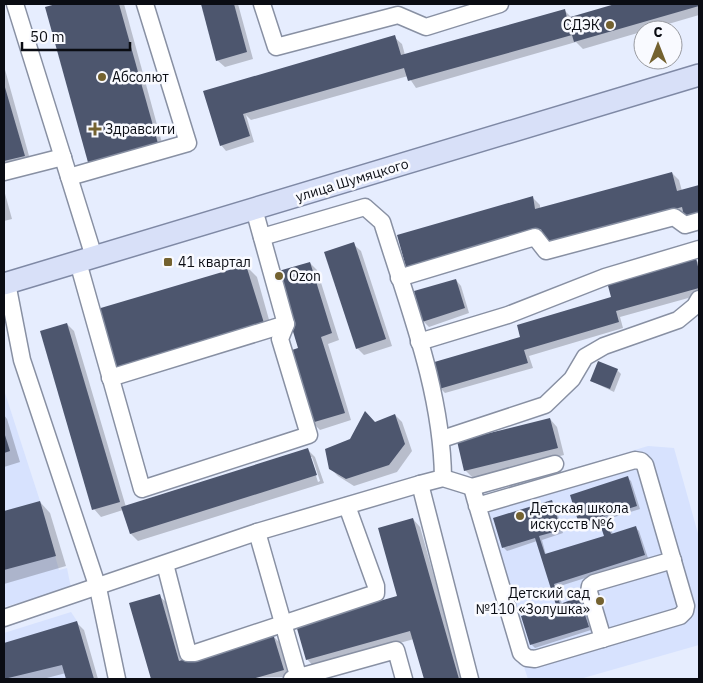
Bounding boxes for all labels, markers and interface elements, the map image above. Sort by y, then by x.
place label: СДЭК [563,16,600,34]
marker: СДЭК [604,19,616,31]
scale bar [22,20,130,52]
north arrow [633,20,683,70]
text: С [653,23,663,41]
text: 50 m [30,27,65,46]
place label: Абсолют [112,68,169,86]
marker: Абсолют [96,71,108,83]
place label: Здравсити [105,120,175,138]
marker: Здравсити [89,123,101,135]
street label: улица Шумяцкого [293,154,411,206]
place label: 41 квартал [178,253,251,271]
marker: 41 квартал [162,256,174,268]
place label: Ozon [289,267,321,285]
marker: Ozon [273,270,285,282]
place label: Детская школа искусств №6 [530,499,629,533]
marker: Детская школа искусств №6 [514,510,526,522]
place label: Детский сад №110 «Золушка» [476,584,590,618]
marker: Детский сад №110 «Золушка» [594,595,606,607]

